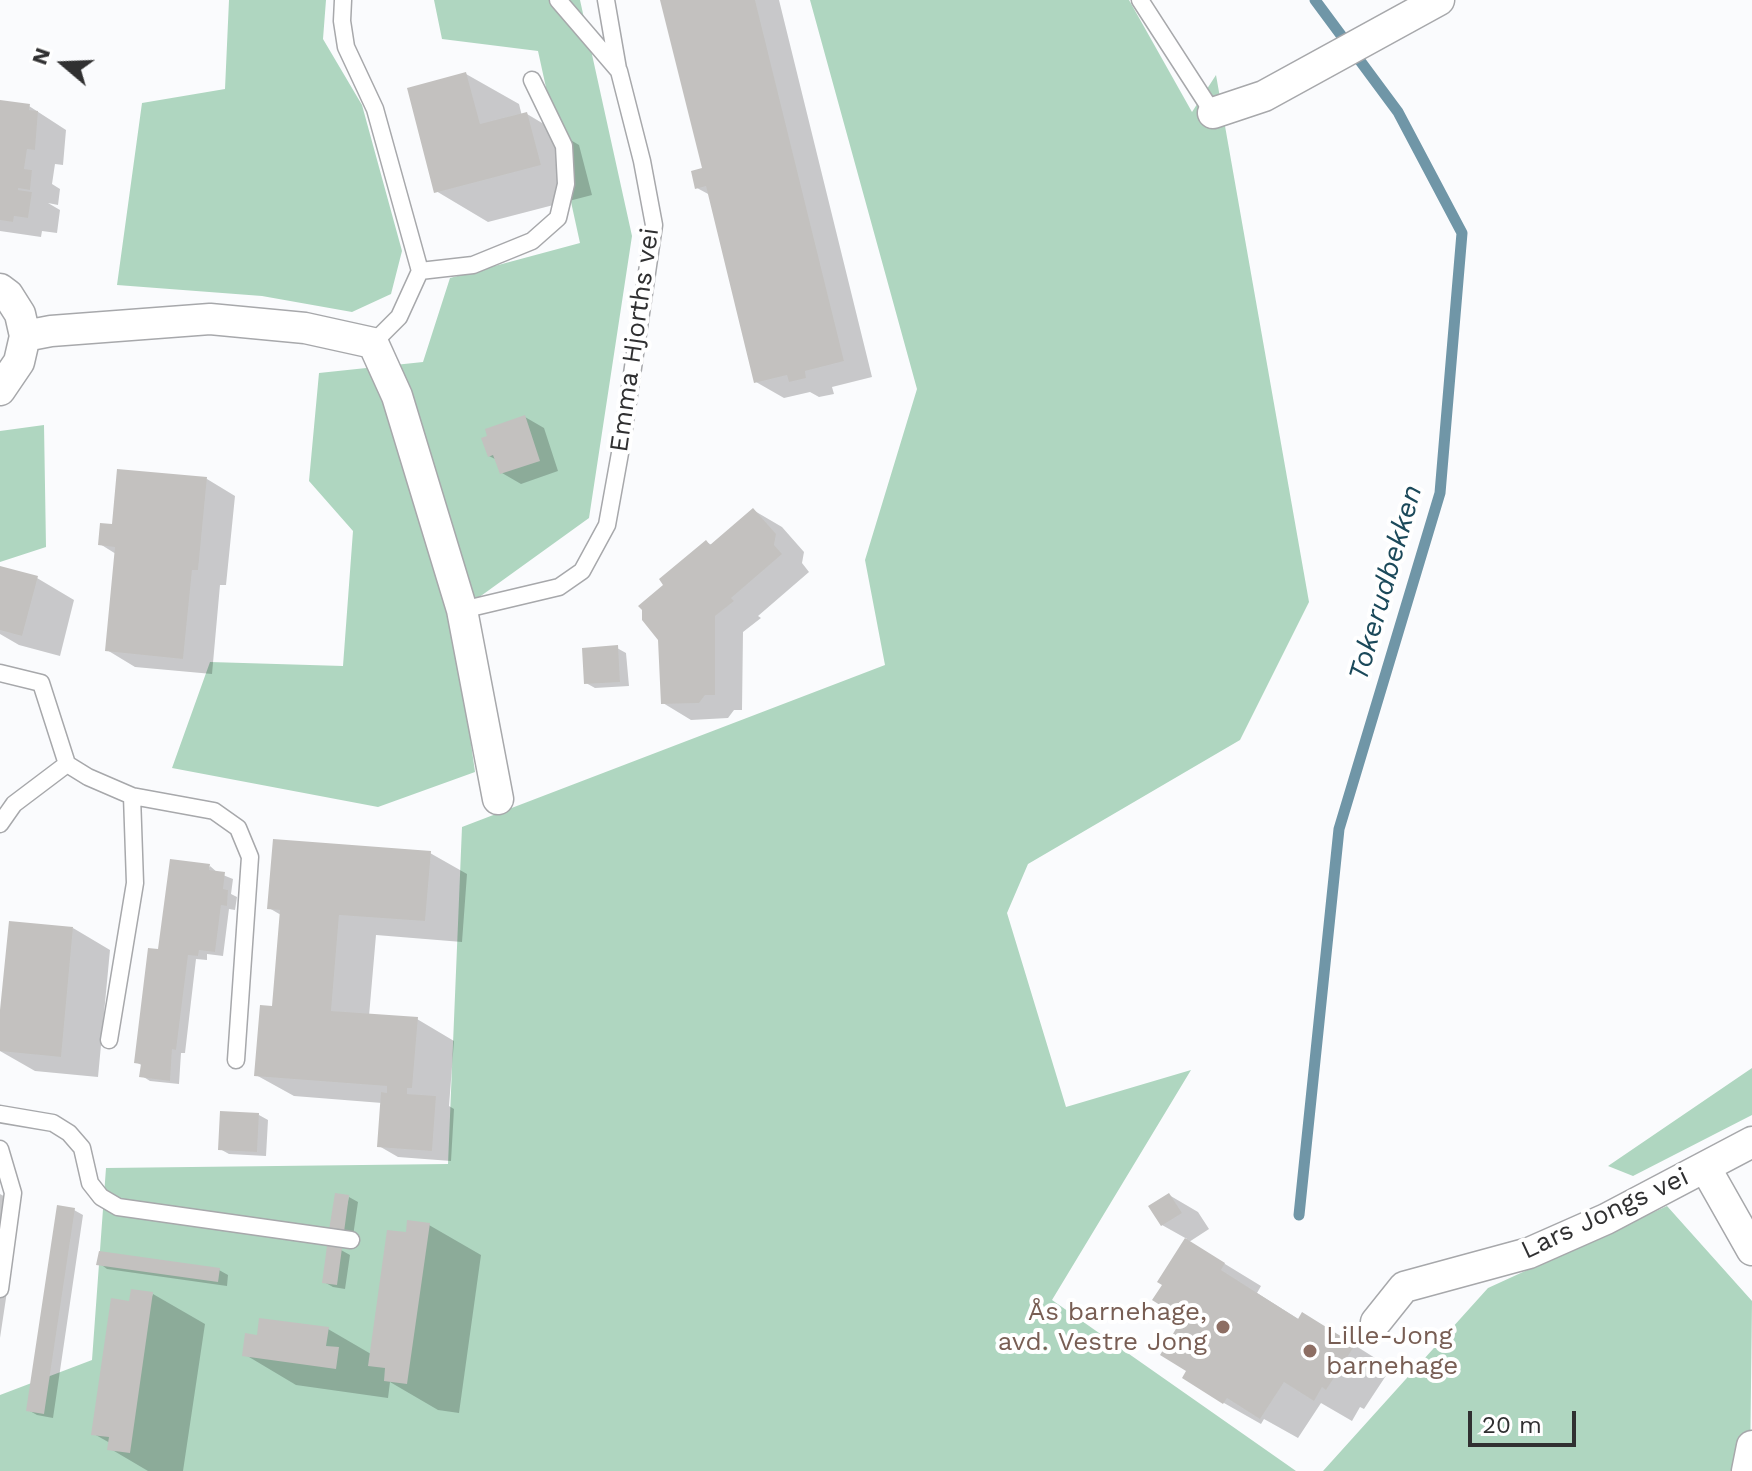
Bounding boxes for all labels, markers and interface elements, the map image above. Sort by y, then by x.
north arrow [24,24,104,104]
text: N [26,44,55,68]
street label: Emma Hjorths vei [604,226,666,454]
water label: Tokerudbekken [1342,481,1430,685]
street label: Lars Jongs vei [1516,1162,1694,1266]
place label: Ås barnehage, avd. Vestre Jong [998,1296,1207,1358]
marker: Ås barnehage, avd. Vestre Jong [1214,1318,1232,1336]
place label: Lille-Jong barnehage [1326,1320,1458,1382]
marker: Lille-Jong barnehage [1301,1342,1319,1360]
scale bar [1472,1395,1580,1445]
text: 20 m [1482,1411,1542,1439]

